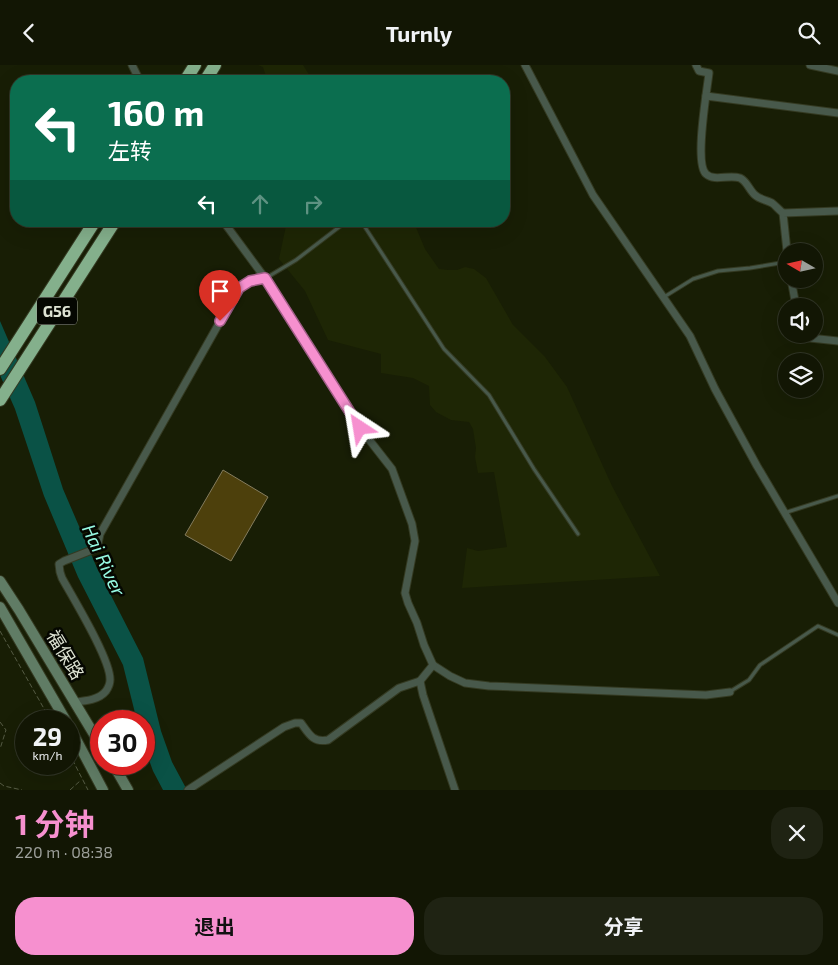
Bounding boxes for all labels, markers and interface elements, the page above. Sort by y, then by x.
icon: back [15,19,43,47]
icon: search [795,19,823,47]
text: Turnly [386,20,452,46]
text: 160 m [108,91,204,133]
icon: left [25,95,90,160]
text: 左转 [108,137,152,163]
icon: left [193,190,221,218]
icon: ahead [246,190,274,218]
icon: right [299,190,327,218]
north arrow [778,243,822,287]
map controls [778,243,823,398]
pin [199,270,241,321]
icon: arrive [206,277,234,305]
road number: G56 [37,297,77,325]
button: sound [778,298,823,343]
button: layers [778,353,823,398]
position arrow [333,401,385,453]
water label: Hai River [78,520,131,600]
street label: 福保路 [43,626,89,683]
speed limit sign: 30 [90,710,155,775]
text: 29 [33,721,62,751]
text: km/h [33,748,62,762]
text: 1 分钟 [15,805,94,841]
button: close [771,807,823,859]
text: 220 m · 08:38 [15,842,113,861]
button: 退出 [15,897,414,955]
button: 分享 [424,897,823,955]

